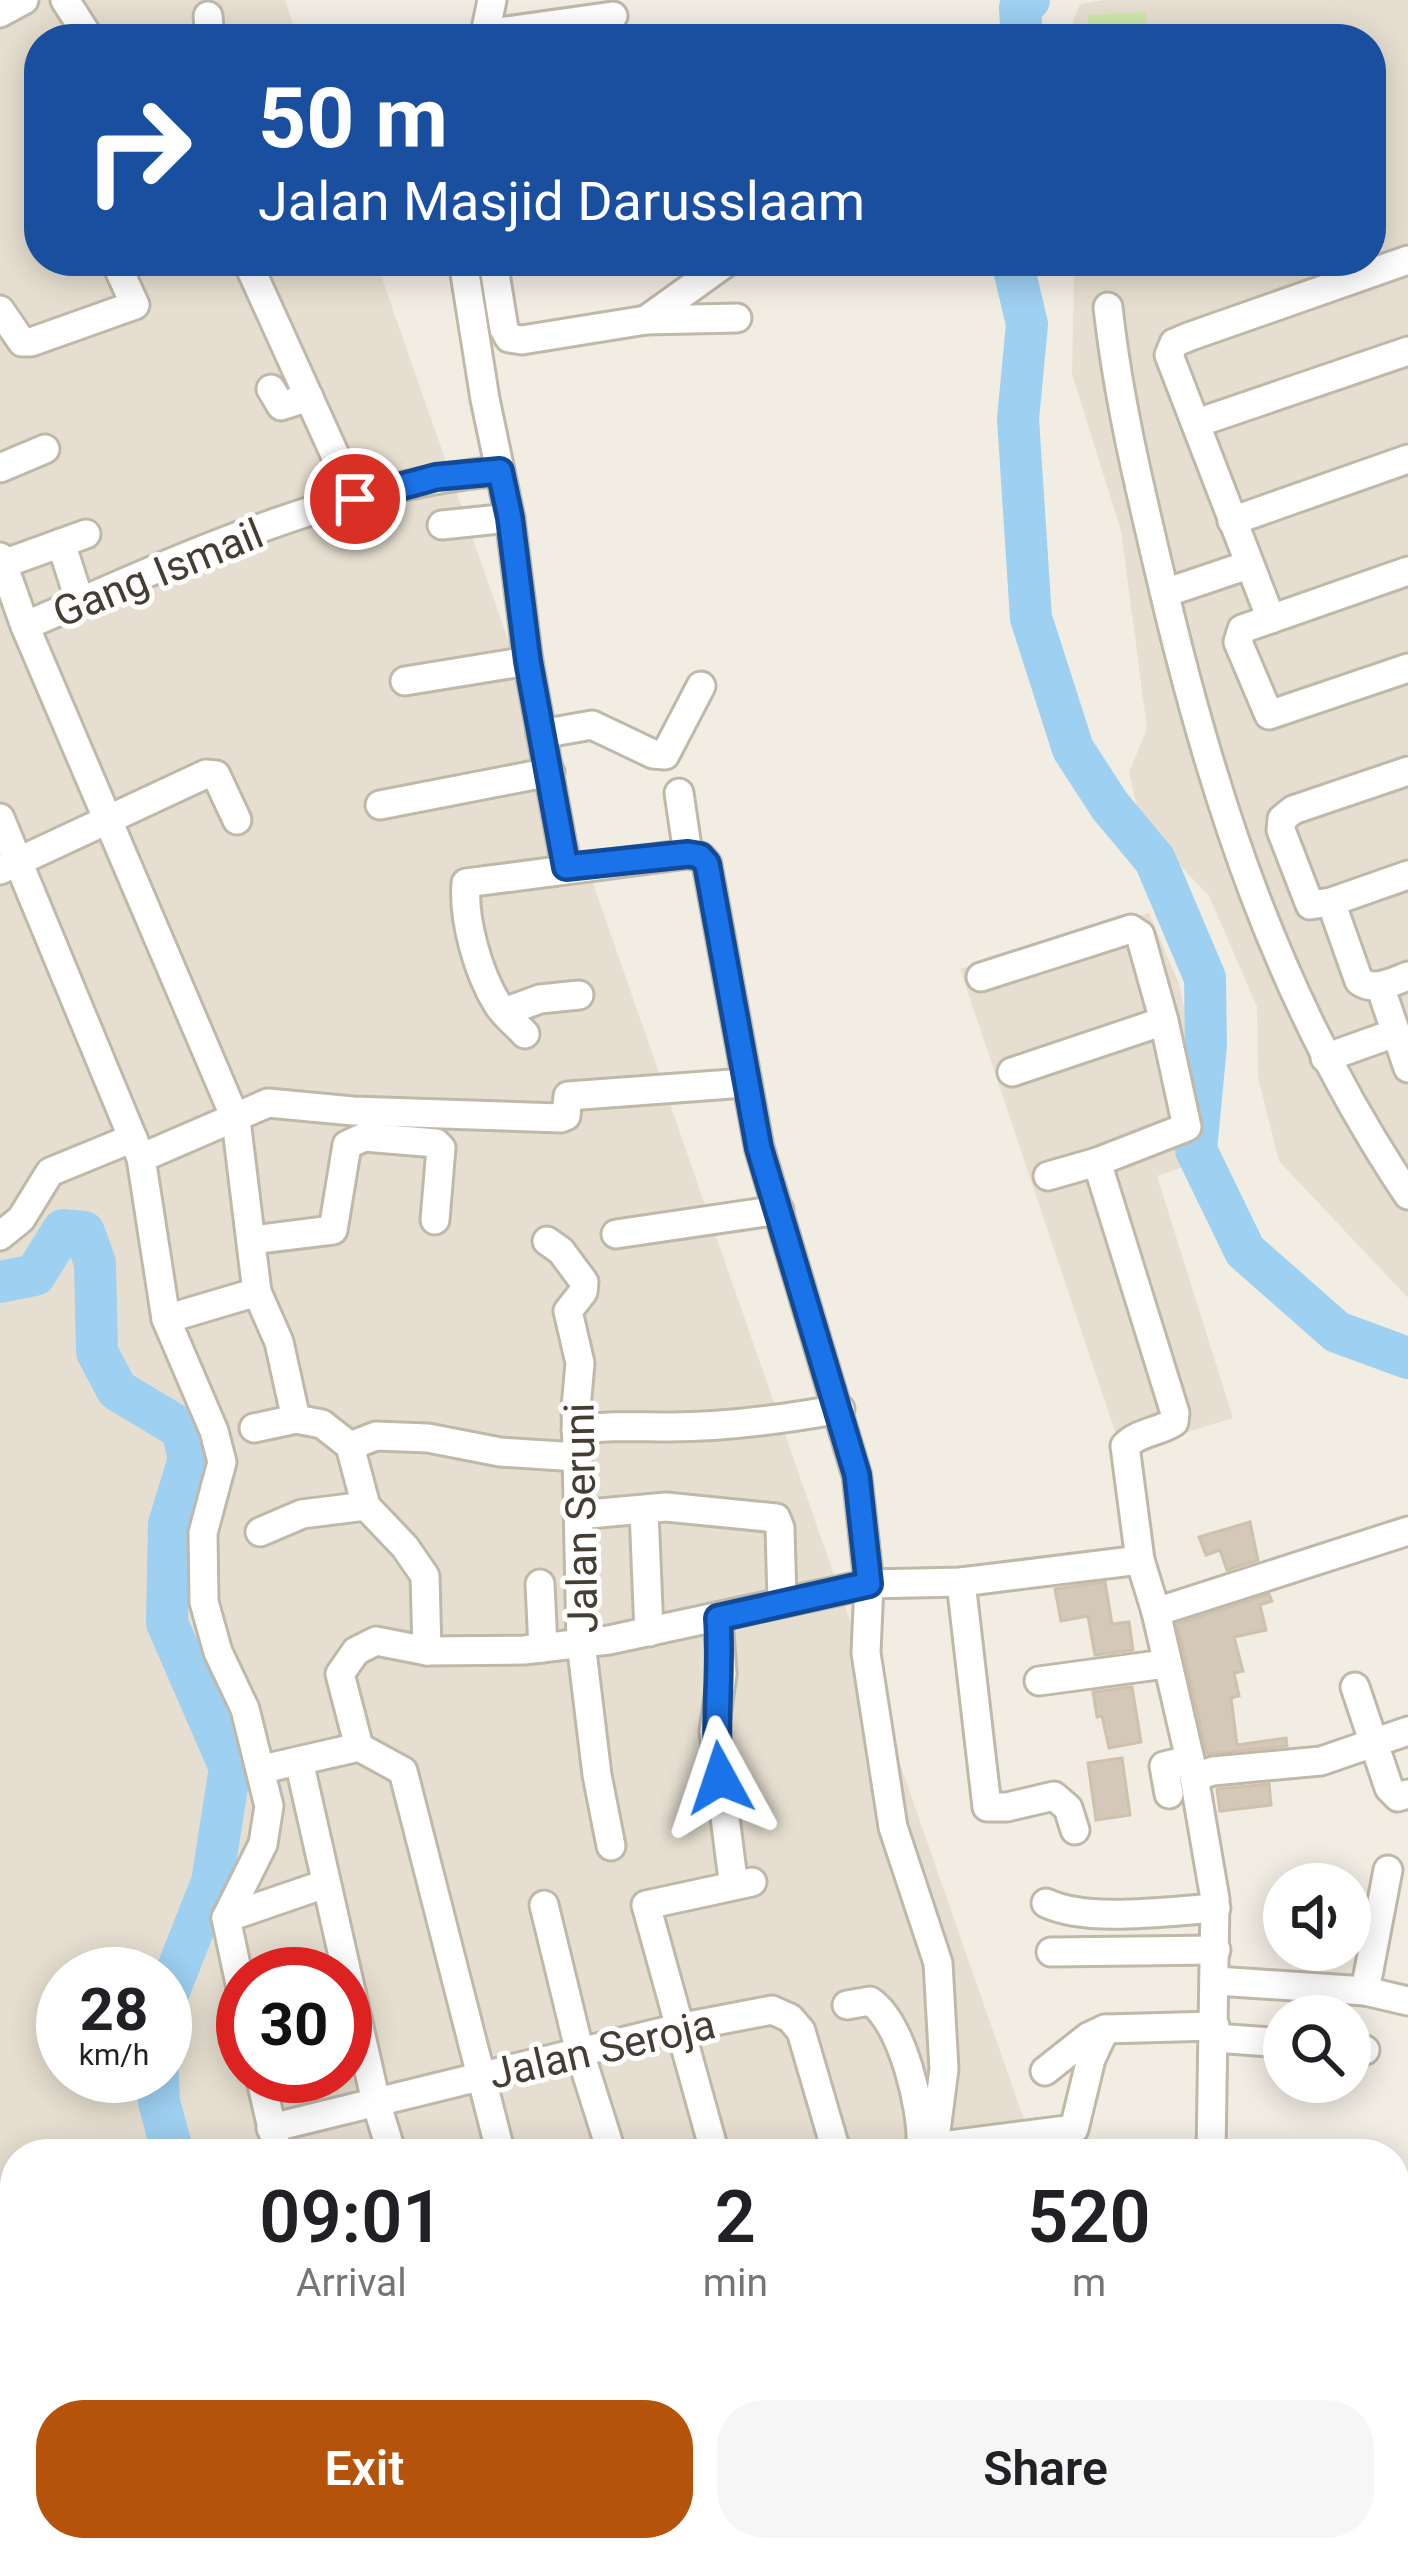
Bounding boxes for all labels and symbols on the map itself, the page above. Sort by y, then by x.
pin [304,448,406,550]
street label: Gang Ismail [46,509,270,637]
street label: Jalan Seruni [554,1402,608,1634]
position arrow [657,1715,783,1841]
speed limit sign: 30 [216,1947,372,2103]
street label: Jalan Seroja [484,1999,720,2099]

